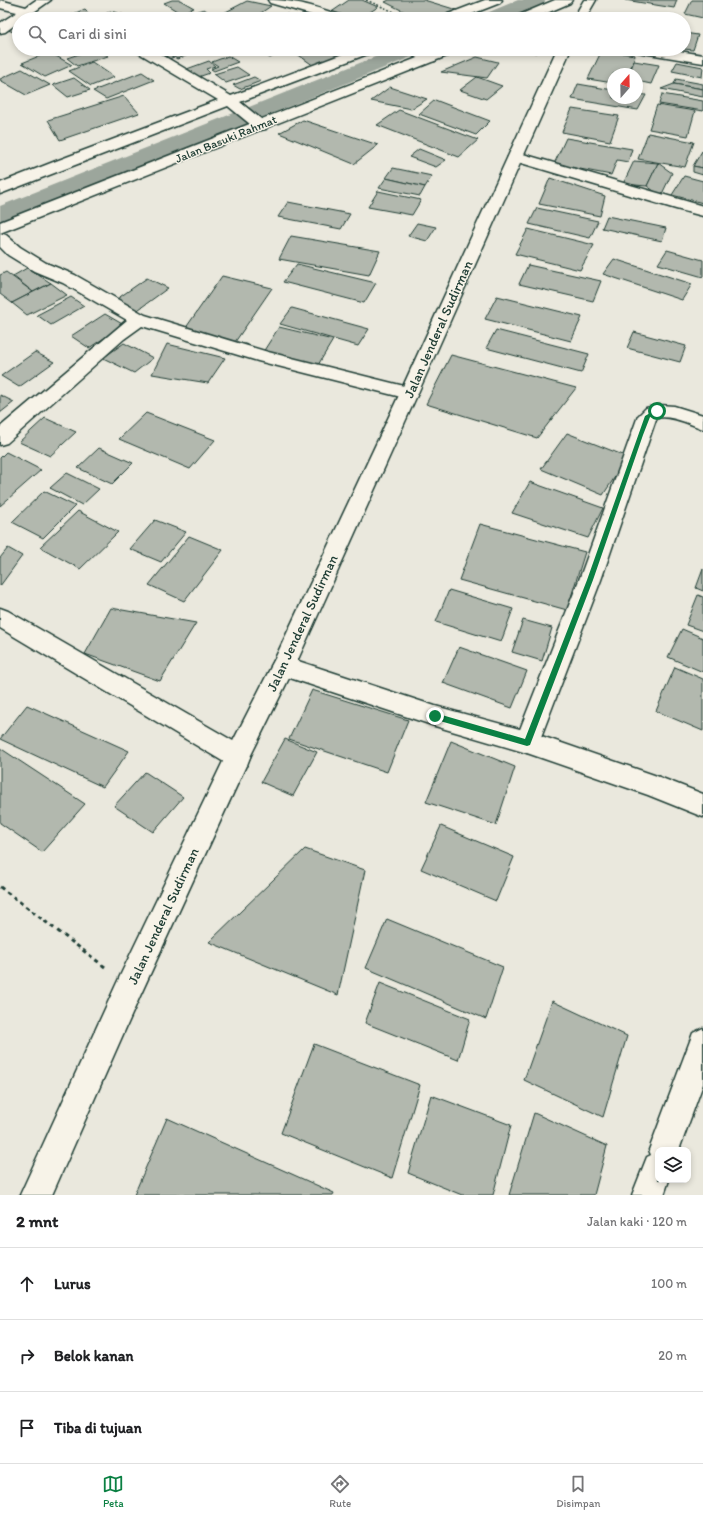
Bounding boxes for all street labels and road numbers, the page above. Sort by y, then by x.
street label: Jalan Basuki Rahmat [173,112,279,166]
street label: Jalan Jenderal Sudirman [400,258,477,401]
street label: Jalan Jenderal Sudirman [263,552,342,694]
street label: Jalan Jenderal Sudirman [124,845,203,987]

